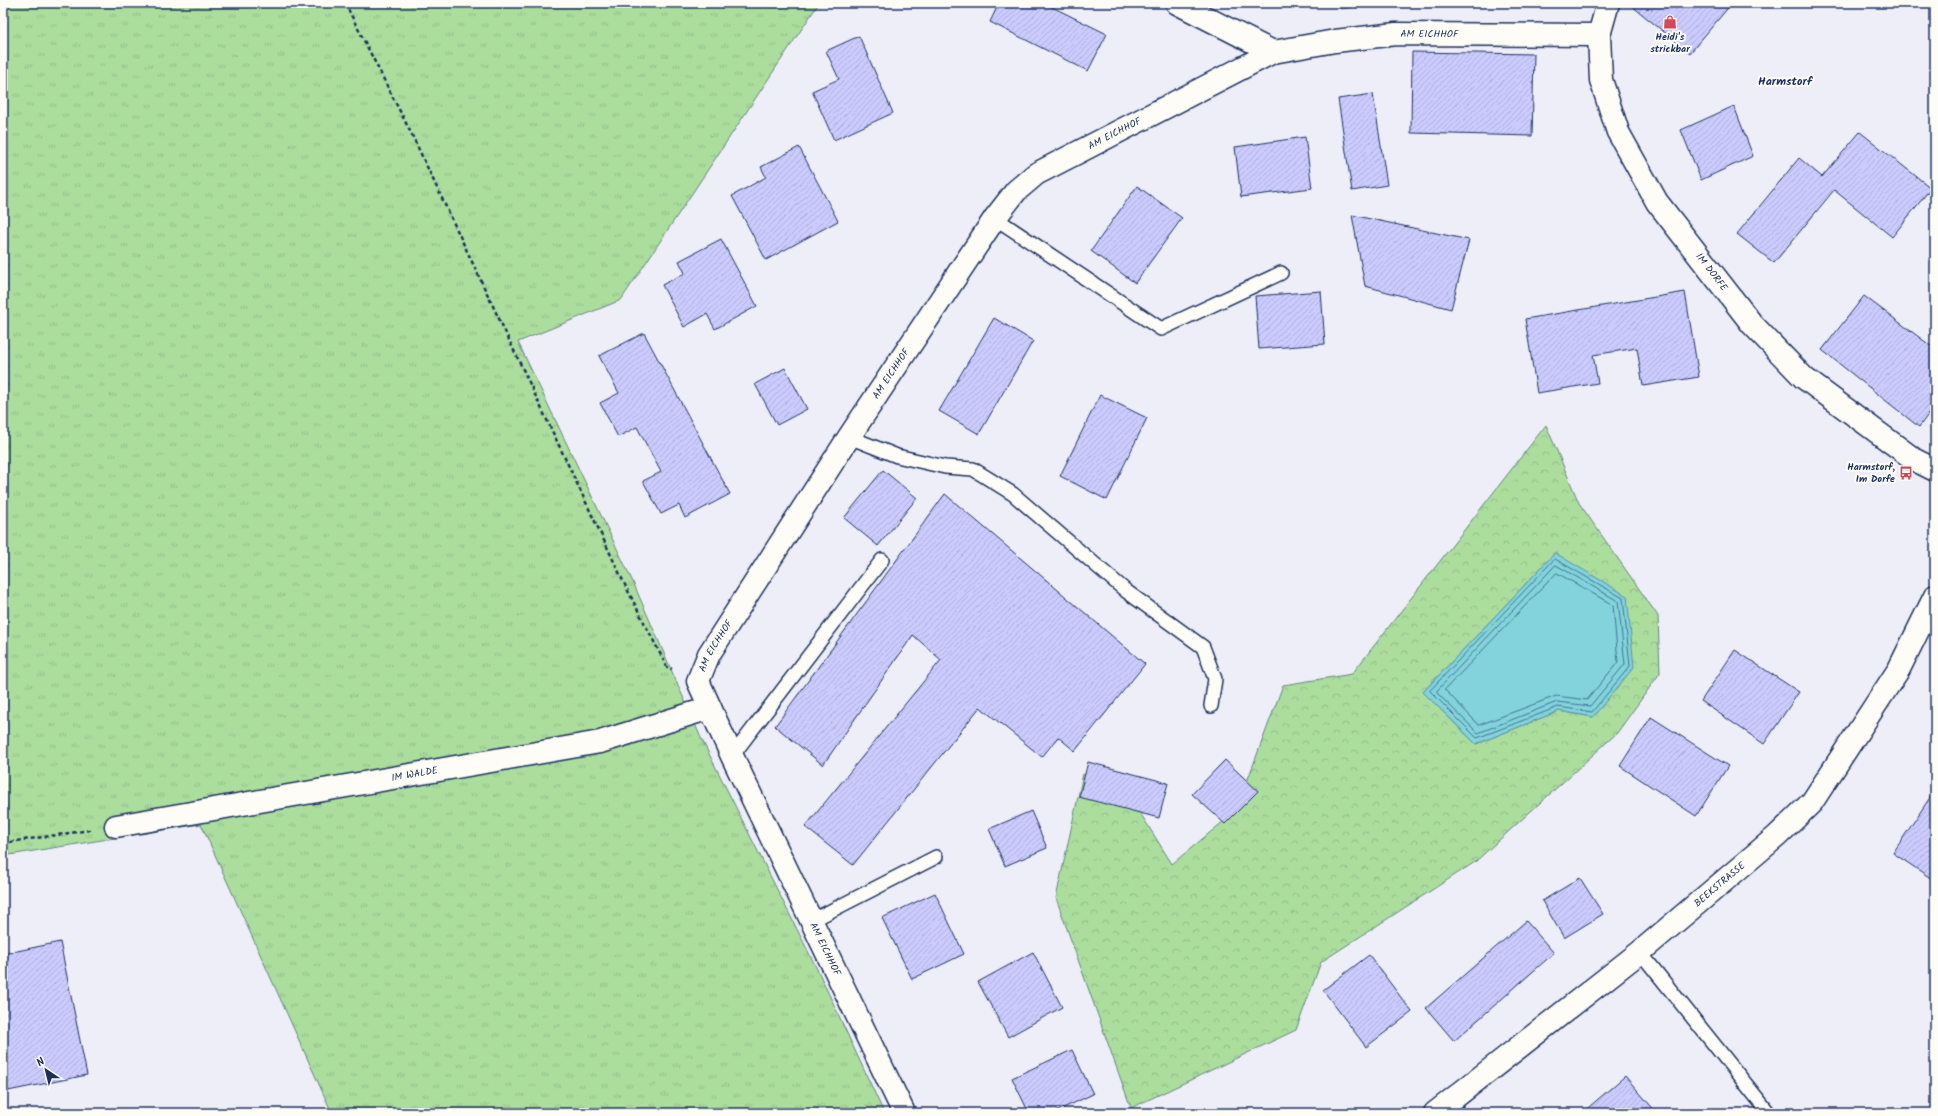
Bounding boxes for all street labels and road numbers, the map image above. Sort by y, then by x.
street label: AM EICHHOF [1400,26,1459,42]
street label: AM EICHHOF [1085,113,1145,154]
street label: IM DORFE [1692,250,1732,296]
street label: AM EICHHOF [868,345,914,402]
street label: AM EICHHOF [695,616,737,674]
street label: IM WALDE [390,762,440,786]
street label: BEEKSTRASSE [1690,857,1750,911]
street label: AM EICHHOF [805,920,845,979]

